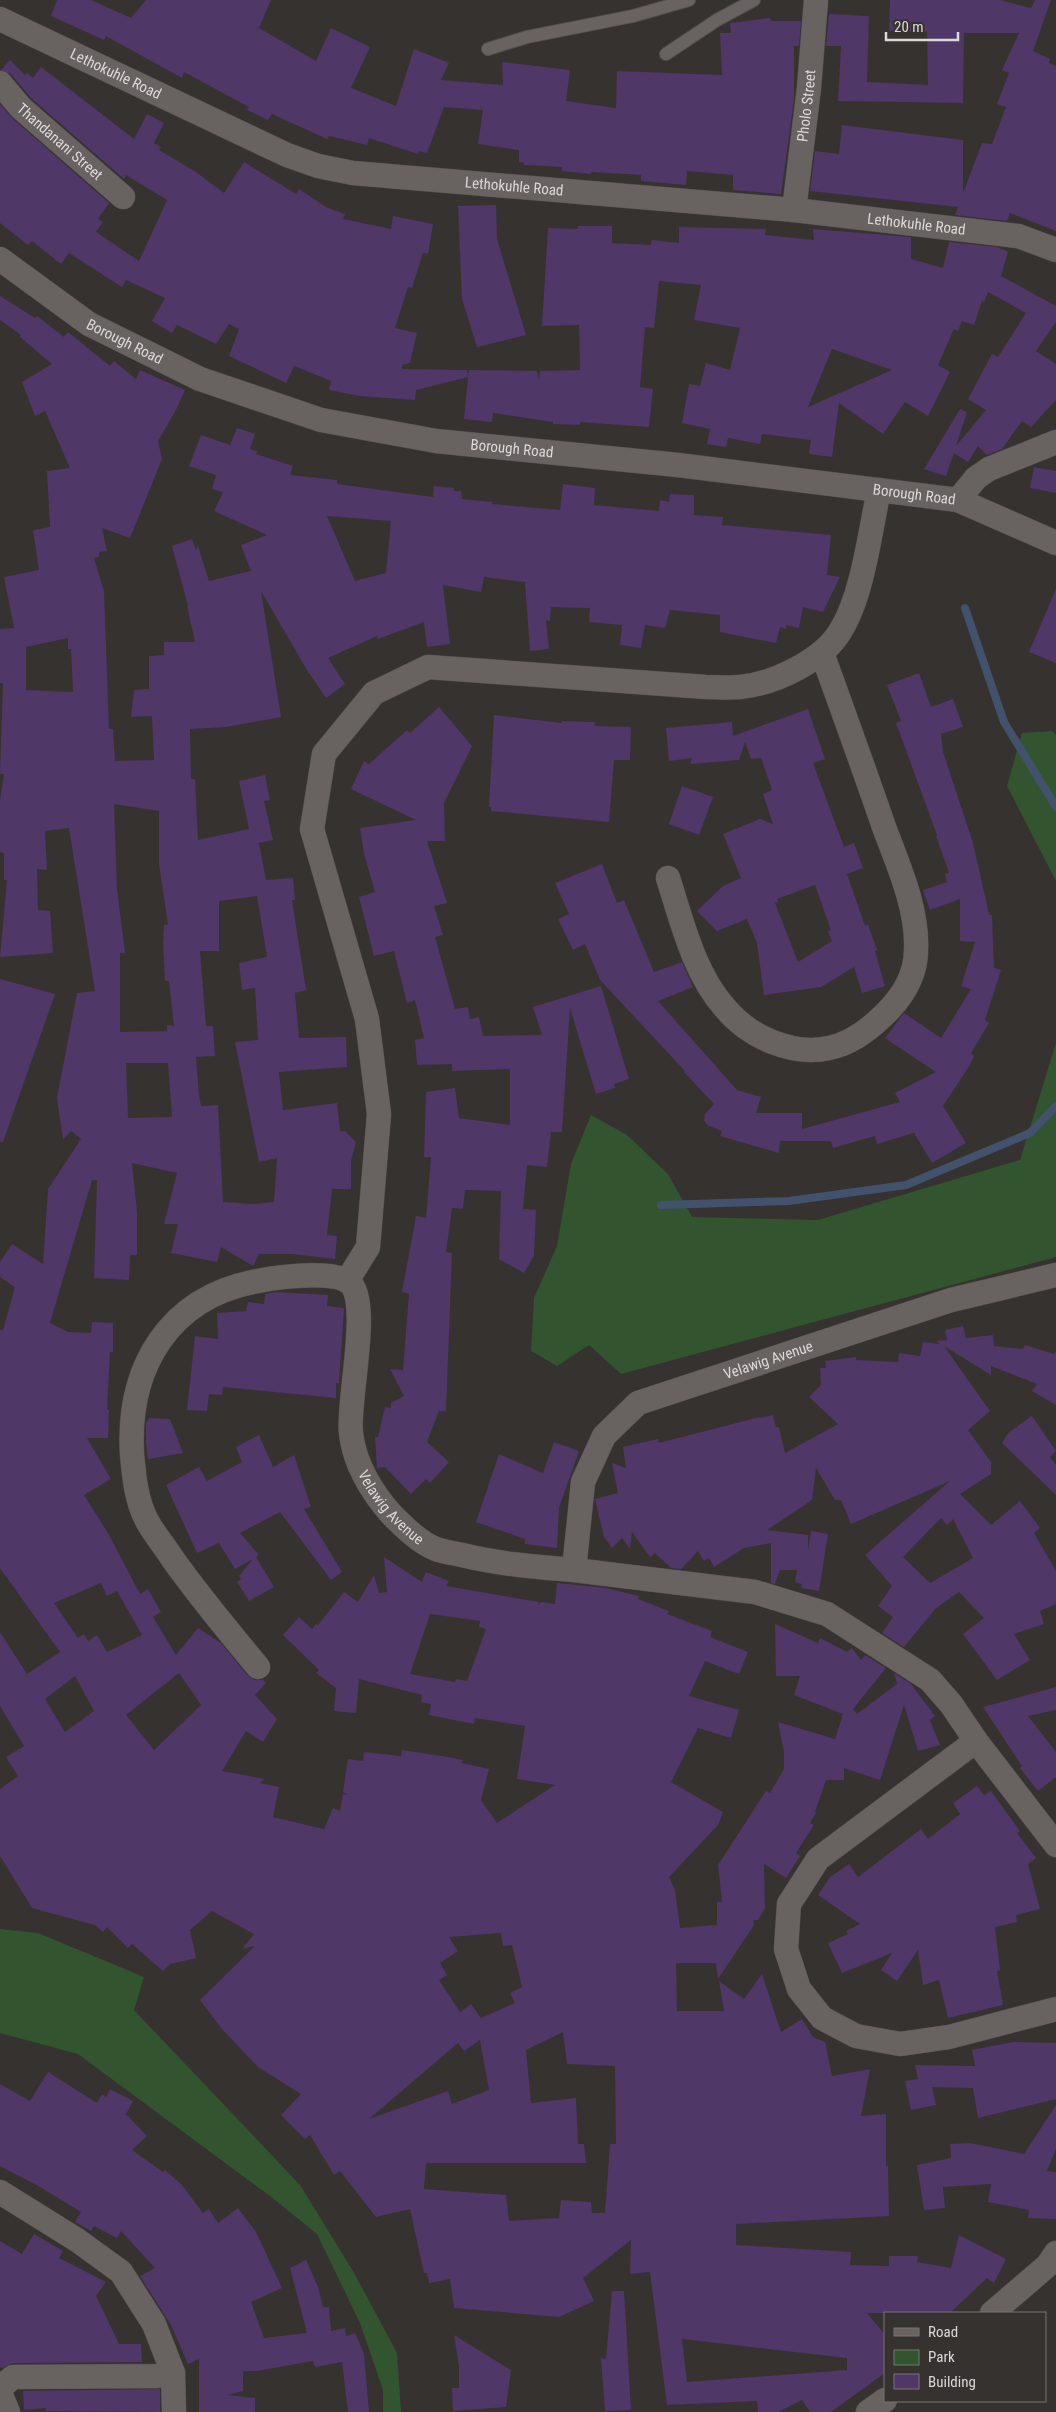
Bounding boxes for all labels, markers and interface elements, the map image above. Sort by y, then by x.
scale bar [886,10,958,42]
text: 20 m [894,18,924,36]
street label: Lethokuhle Road [67,45,164,103]
street label: Pholo Street [793,69,819,143]
street label: Thandanani Street [13,99,106,184]
street label: Lethokuhle Road [464,173,564,200]
street label: Lethokuhle Road [866,210,967,239]
street label: Borough Road [83,315,166,368]
street label: Borough Road [470,435,554,462]
street label: Borough Road [872,480,957,509]
street label: Velawig Avenue [721,1337,815,1383]
street label: Velawig Avenue [354,1467,427,1549]
legend [884,2312,1046,2402]
text: Road [928,2323,958,2341]
text: Park [928,2348,955,2366]
text: Building [928,2373,976,2391]

